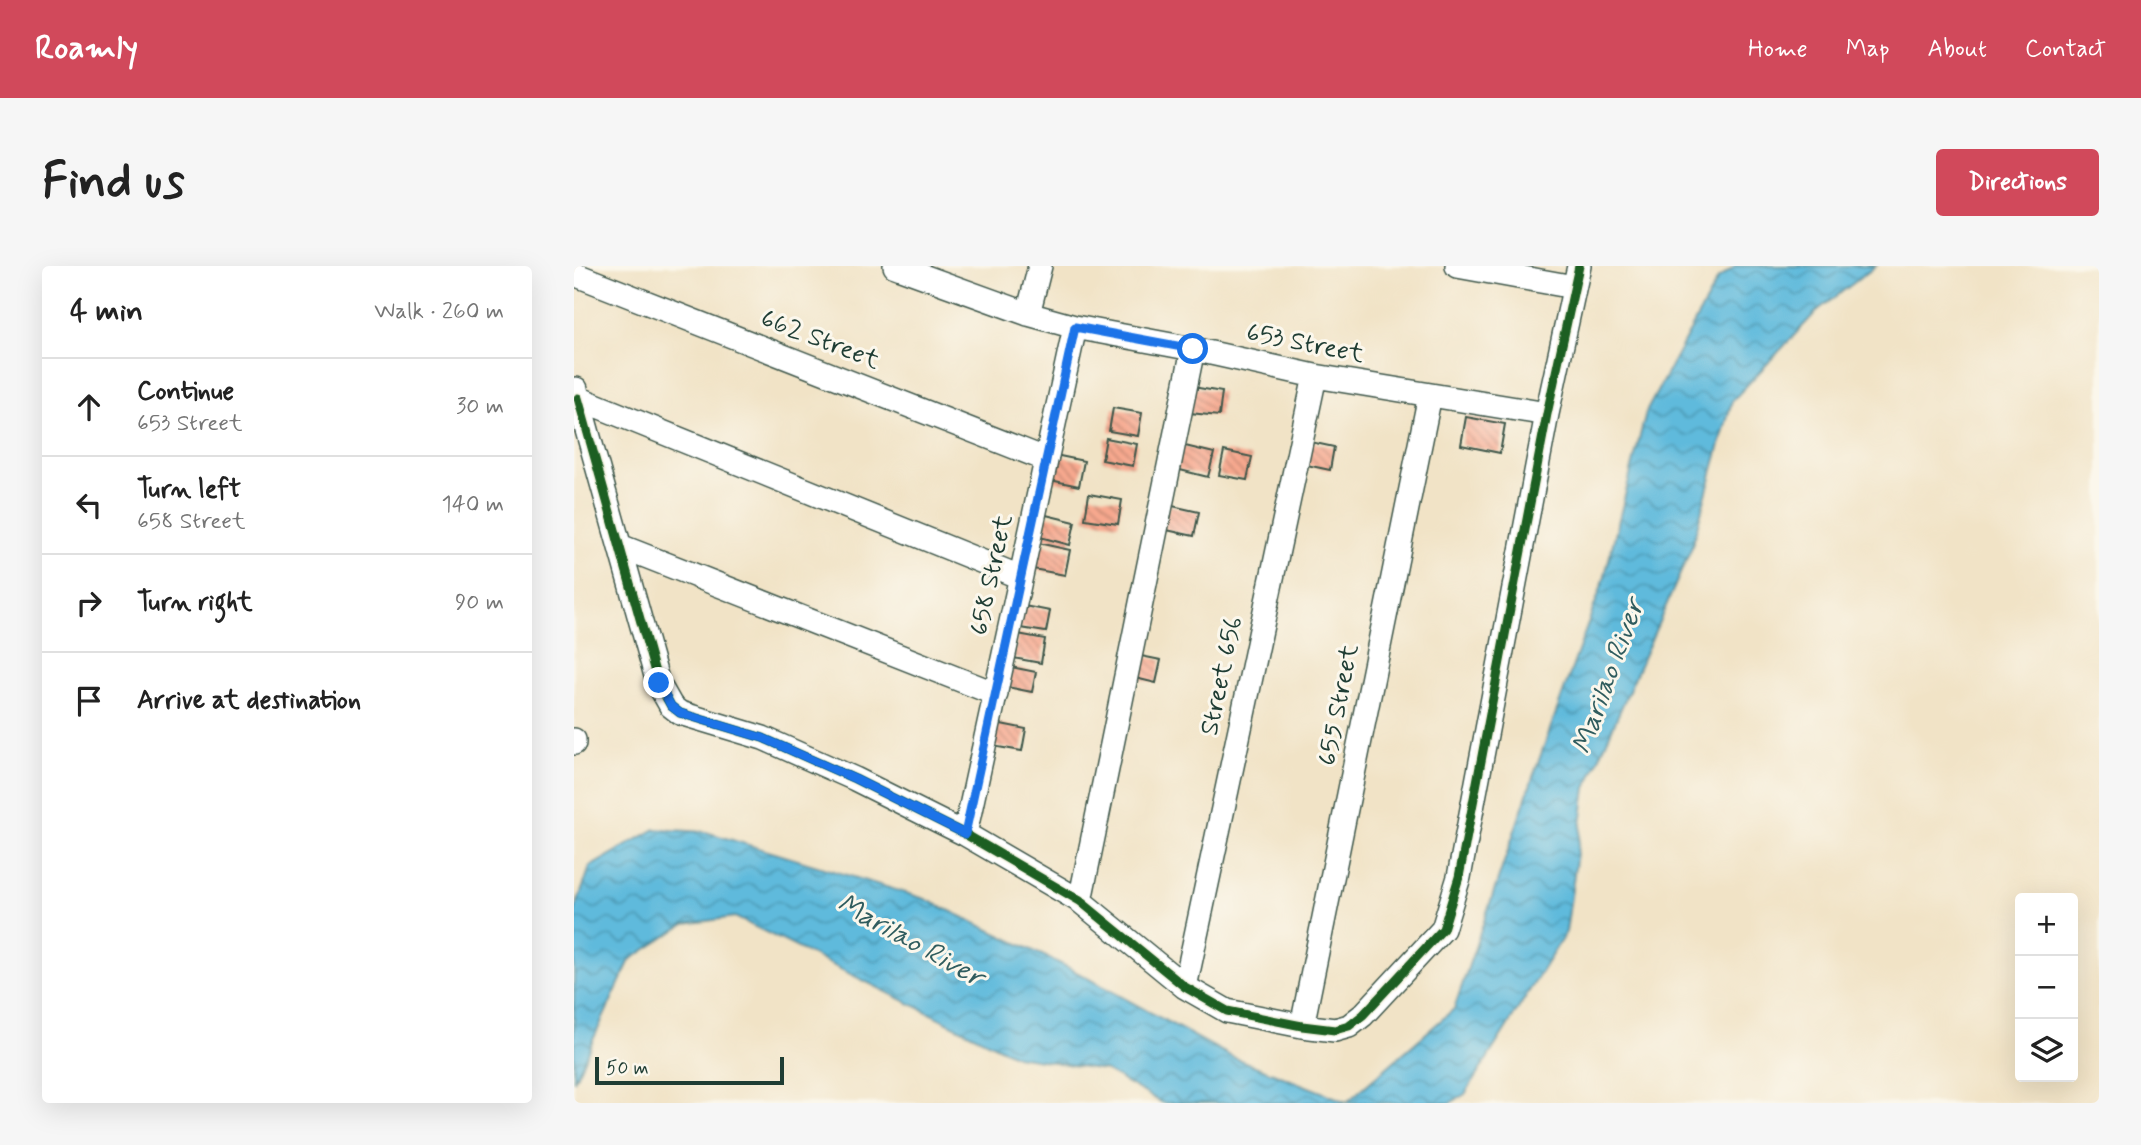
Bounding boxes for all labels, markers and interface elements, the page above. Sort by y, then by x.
text: Roamly [35,27,138,71]
text: Home [1748,34,1808,65]
text: Map [1846,34,1890,65]
text: About [1928,34,1987,65]
text: Contact [2025,34,2106,65]
button: Directions [1936,149,2099,216]
text: Find us [42,150,185,215]
text: 4 min [70,292,143,331]
text: Walk · 260 m [374,297,504,327]
street label: 662 Street [756,302,884,378]
street label: 653 Street [1243,316,1367,372]
route start [1177,333,1208,364]
text: Continue [137,375,234,409]
icon: ahead [70,388,108,426]
text: 30 m [456,392,504,422]
text: 653 Street [137,409,242,439]
text: Turn left [137,473,241,507]
icon: left [70,486,108,524]
text: 140 m [441,490,504,520]
text: 658 Street [137,507,246,537]
street label: 658 Street [963,511,1021,639]
icon: right [70,584,108,622]
text: Turn right [137,586,253,620]
text: 90 m [455,588,504,618]
water label: Marilao River [1564,591,1655,759]
street label: Street 656 [1193,613,1251,739]
street label: 655 Street [1311,641,1367,769]
route end [643,667,674,698]
icon: arrive [70,682,108,720]
text: Arrive at destination [137,684,361,718]
water label: Marilao River [830,886,993,998]
map controls [2015,893,2078,1082]
button: + [2015,893,2078,956]
button: − [2015,956,2078,1019]
button: layers [2015,1019,2078,1082]
scale bar [595,1054,784,1086]
text: 50 m [606,1056,649,1081]

